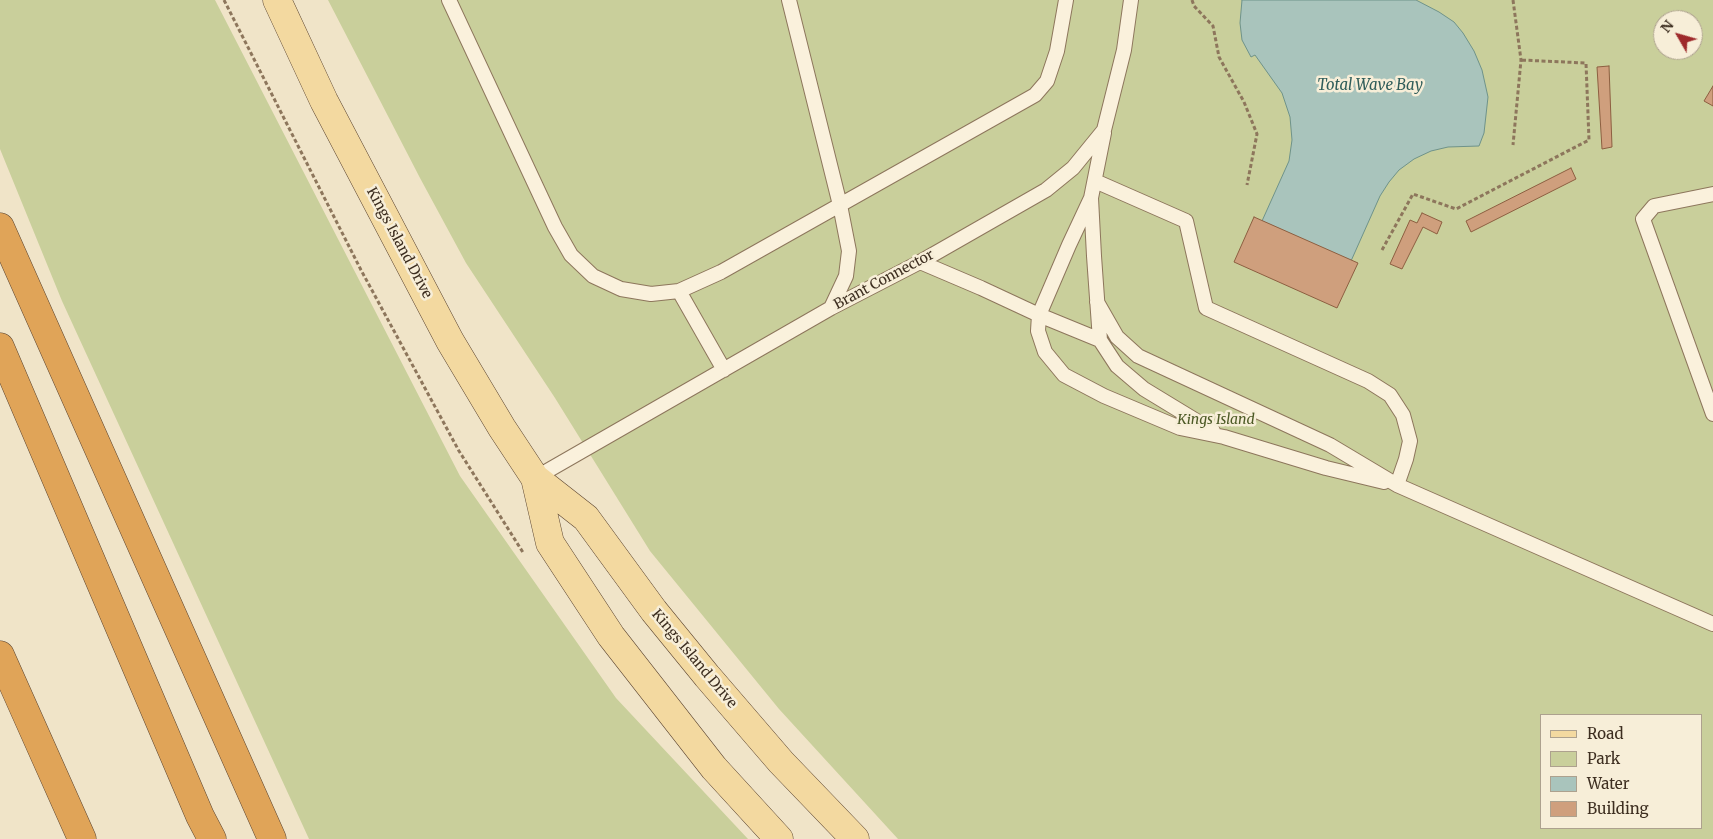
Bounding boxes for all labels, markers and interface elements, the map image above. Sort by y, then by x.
north arrow [1653,10,1703,60]
text: N [1656,16,1677,36]
water label: Total Wave Bay [1317,77,1423,95]
street label: Kings Island Drive [363,185,435,301]
street label: Brant Connector [831,247,937,313]
park label: Kings Island [1177,412,1255,428]
street label: Kings Island Drive [648,606,740,712]
legend [1540,714,1703,829]
text: Road [1587,724,1623,743]
text: Park [1587,749,1620,768]
text: Water [1587,774,1629,793]
text: Building [1587,799,1649,818]

